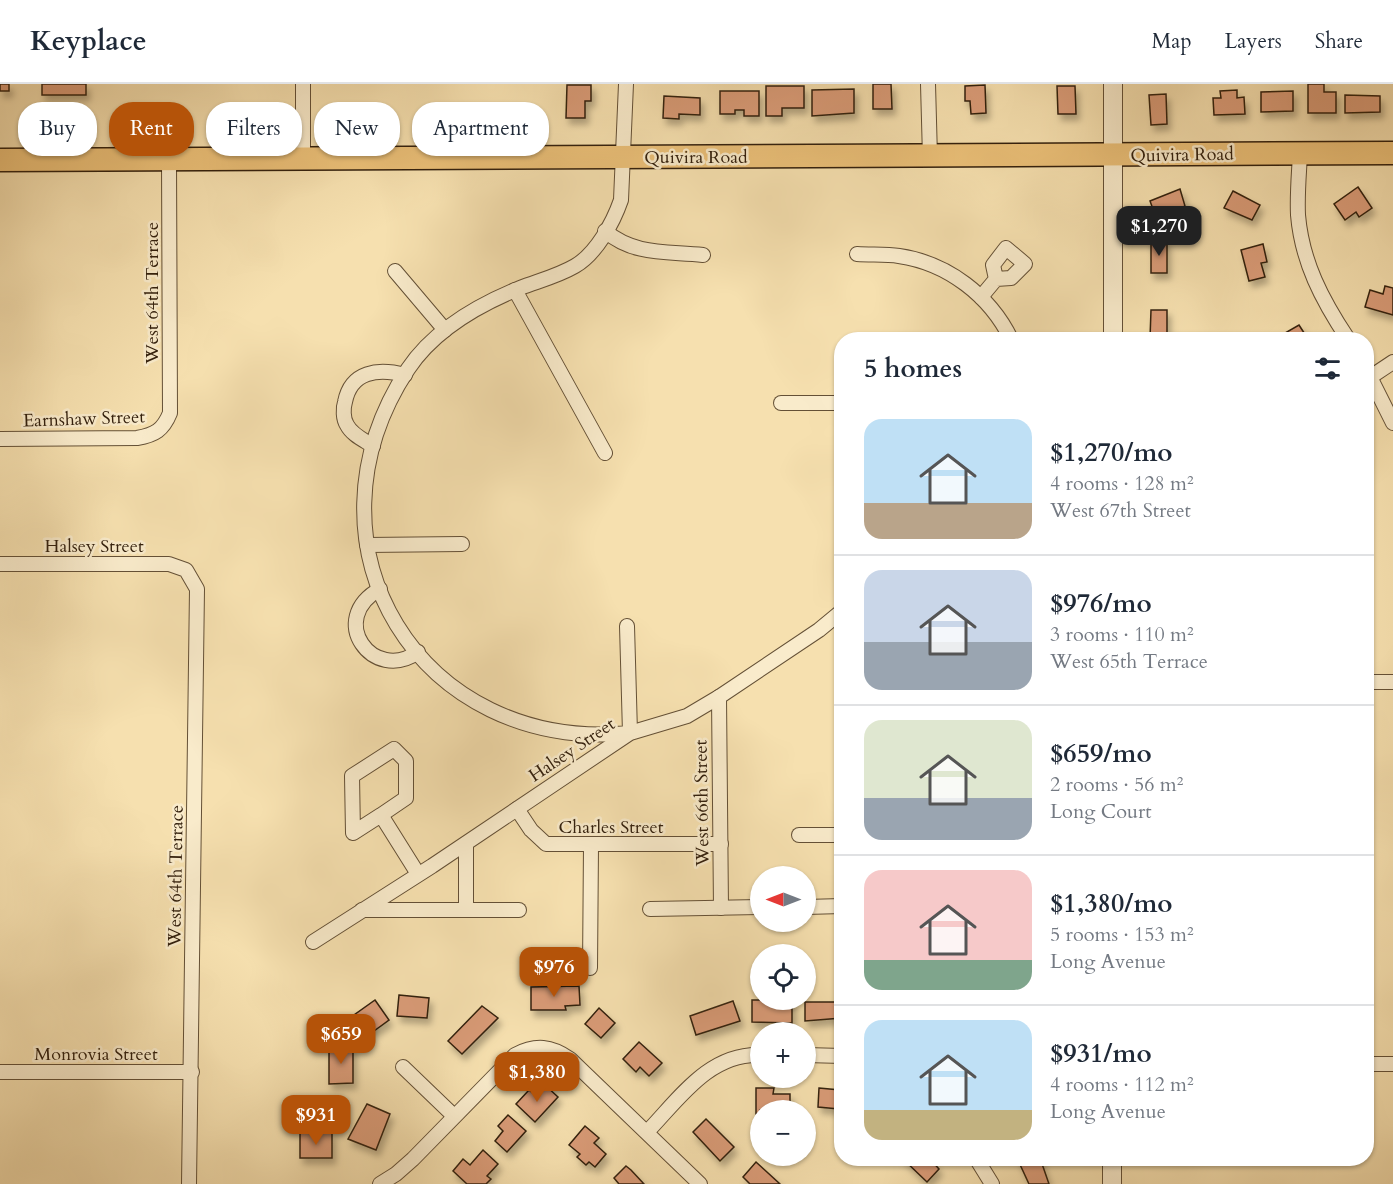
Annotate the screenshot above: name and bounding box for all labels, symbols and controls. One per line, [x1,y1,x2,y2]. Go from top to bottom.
text: Keyplace [30,22,147,60]
text: Map [1152,27,1192,56]
text: Layers [1225,27,1282,56]
text: Share [1315,27,1363,56]
chip: Buy [18,102,97,156]
chip: Rent [109,102,194,156]
chip: Filters [206,102,302,156]
chip: New [314,102,400,156]
chip: Apartment [412,102,549,156]
street label: Quivira Road [1130,142,1234,168]
street label: Quivira Road [644,145,748,170]
pin: $1,270 [1110,206,1208,257]
text: $1,270 [1130,212,1188,239]
street label: West 64th Terrace [140,222,165,365]
text: 5 homes [864,351,962,386]
icon: filters [1311,352,1344,385]
street label: Earnshaw Street [23,404,146,434]
text: $1,270/mo [1050,435,1173,470]
icon: home [912,443,984,515]
text: 4 rooms · 128 m² [1050,470,1194,497]
text: West 67th Street [1050,497,1191,524]
street label: Halsey Street [44,534,144,559]
text: $976/mo [1050,586,1152,621]
icon: home [912,594,984,666]
text: 3 rooms · 110 m² [1050,621,1194,648]
text: West 65th Terrace [1050,648,1208,675]
street label: Halsey Street [524,712,620,788]
text: $659/mo [1050,736,1152,771]
street label: West 66th Street [688,739,716,868]
icon: home [912,744,984,816]
text: 2 rooms · 56 m² [1050,771,1183,798]
text: Long Court [1050,798,1152,825]
street label: West 64th Terrace [162,805,190,948]
street label: Charles Street [559,815,664,840]
north arrow [750,866,816,932]
map controls [750,866,816,1166]
text: $1,380/mo [1050,886,1173,921]
icon: home [912,894,984,966]
text: 5 rooms · 153 m² [1050,921,1194,948]
button: locate [750,944,816,1010]
pin: $976 [518,947,590,998]
text: Long Avenue [1050,948,1166,975]
text: $976 [534,953,574,980]
pin: $659 [305,1014,377,1065]
text: $659 [321,1020,361,1047]
button: + [750,1022,816,1088]
text: $931/mo [1050,1036,1152,1071]
street label: Monrovia Street [34,1042,158,1067]
icon: home [912,1044,984,1116]
pin: $1,380 [488,1052,586,1103]
text: $1,380 [508,1058,566,1085]
text: 4 rooms · 112 m² [1050,1071,1194,1098]
pin: $931 [280,1095,352,1146]
text: Long Avenue [1050,1098,1166,1125]
button: − [750,1100,816,1166]
text: $931 [296,1101,336,1128]

